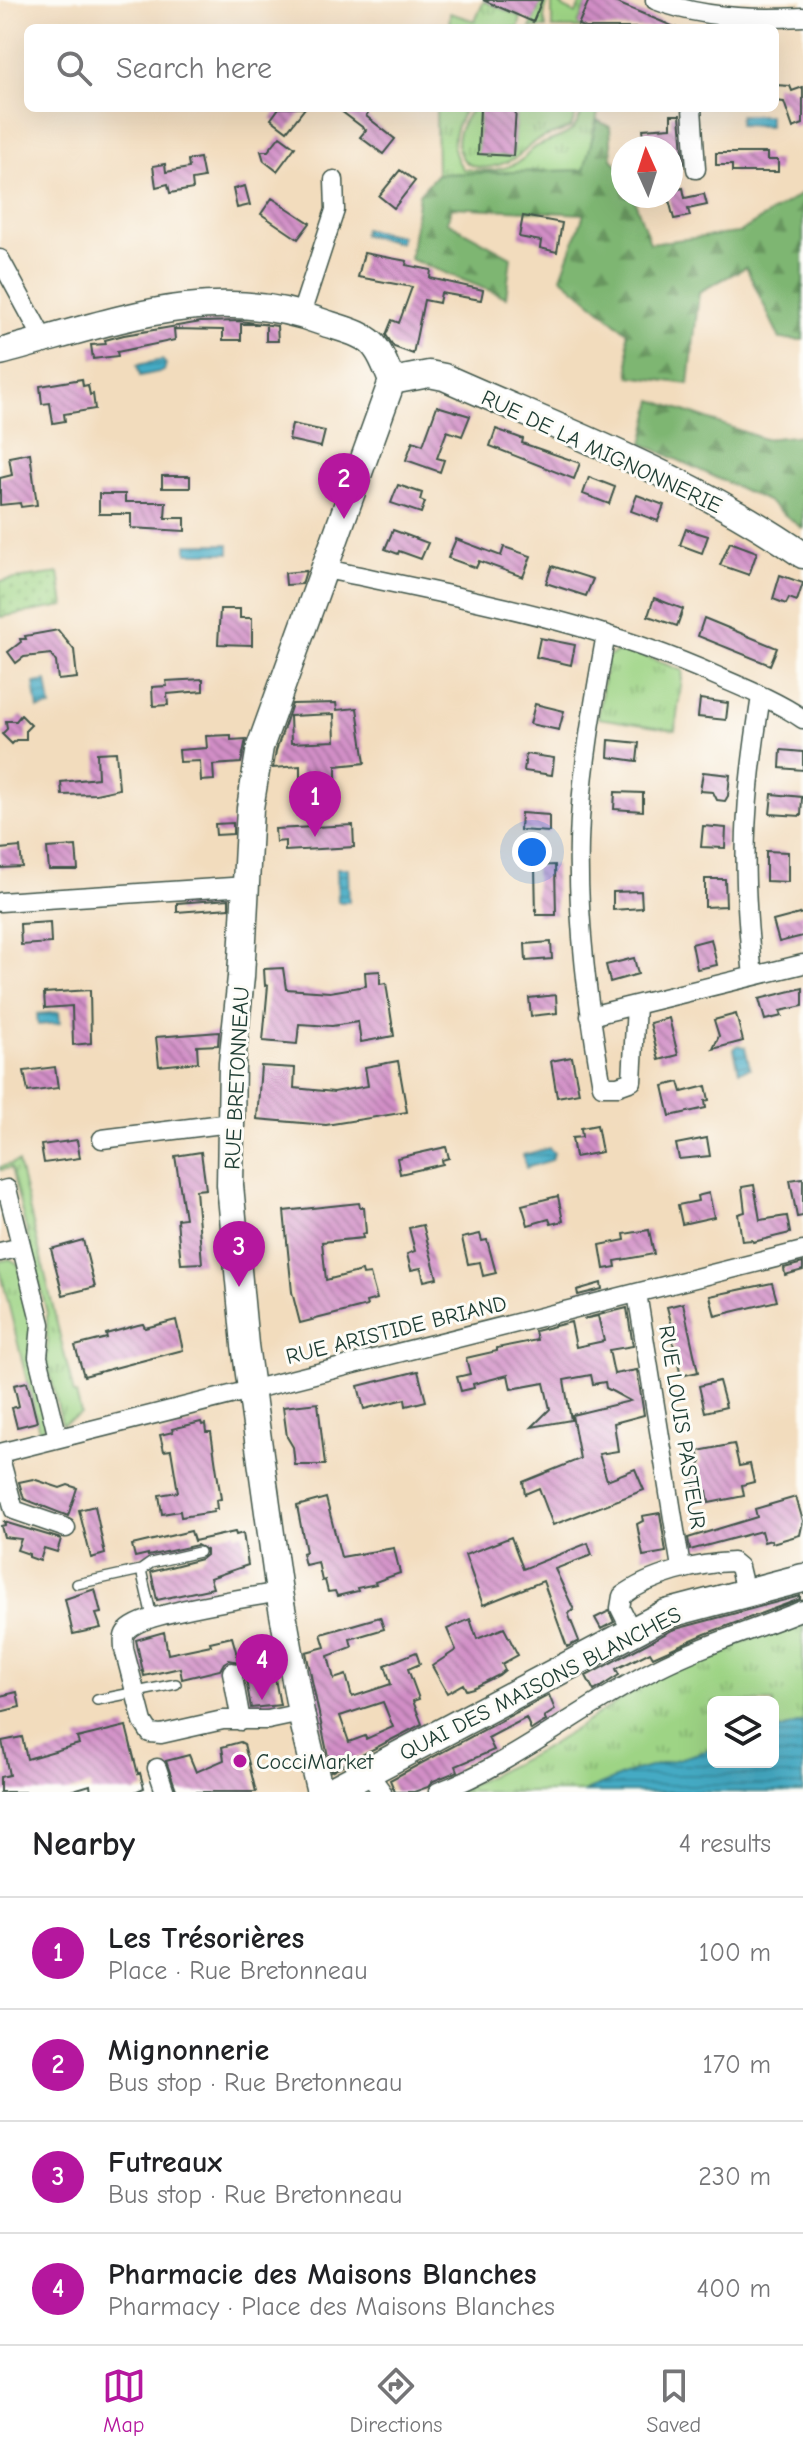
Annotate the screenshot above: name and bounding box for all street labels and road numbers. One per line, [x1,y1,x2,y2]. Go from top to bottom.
street label: RUE DE LA MIGNONNERIE [477,385,726,519]
street label: RUE BRETONNEAU [219,986,255,1170]
street label: RUE ARISTIDE BRIAND [283,1290,509,1370]
street label: RUE LOUIS PASTEUR [653,1323,711,1531]
street label: QUAI DES MAISONS BLANCHES [395,1601,686,1766]

